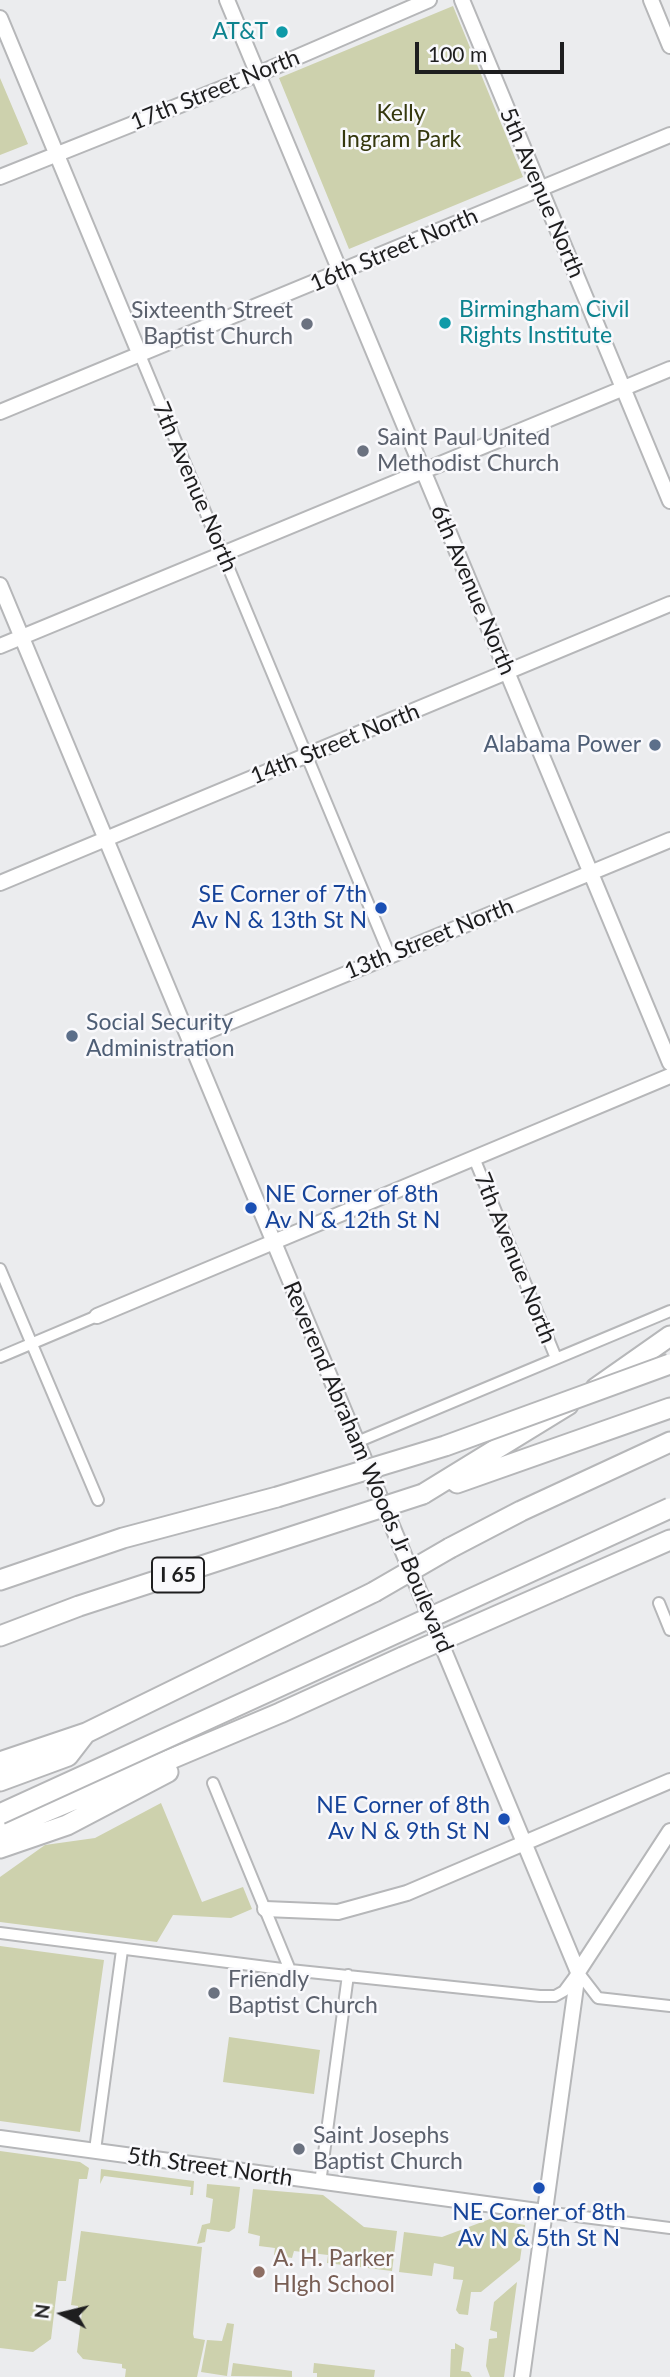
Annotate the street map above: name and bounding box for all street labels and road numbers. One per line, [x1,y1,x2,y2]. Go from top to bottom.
street label: 17th Street North [126,44,304,136]
street label: 5th Avenue North [494,104,590,282]
street label: 16th Street North [306,202,482,298]
street label: 7th Avenue North [147,398,243,576]
street label: 6th Avenue North [425,501,521,679]
street label: 14th Street North [246,698,424,790]
street label: 13th Street North [340,893,518,985]
street label: 7th Avenue North [468,1168,562,1348]
street label: Reverend Abraham Woods Jr Boulevard [277,1277,459,1657]
road number: I 65 [152,1558,204,1592]
street label: 5th Street North [126,2142,294,2192]

